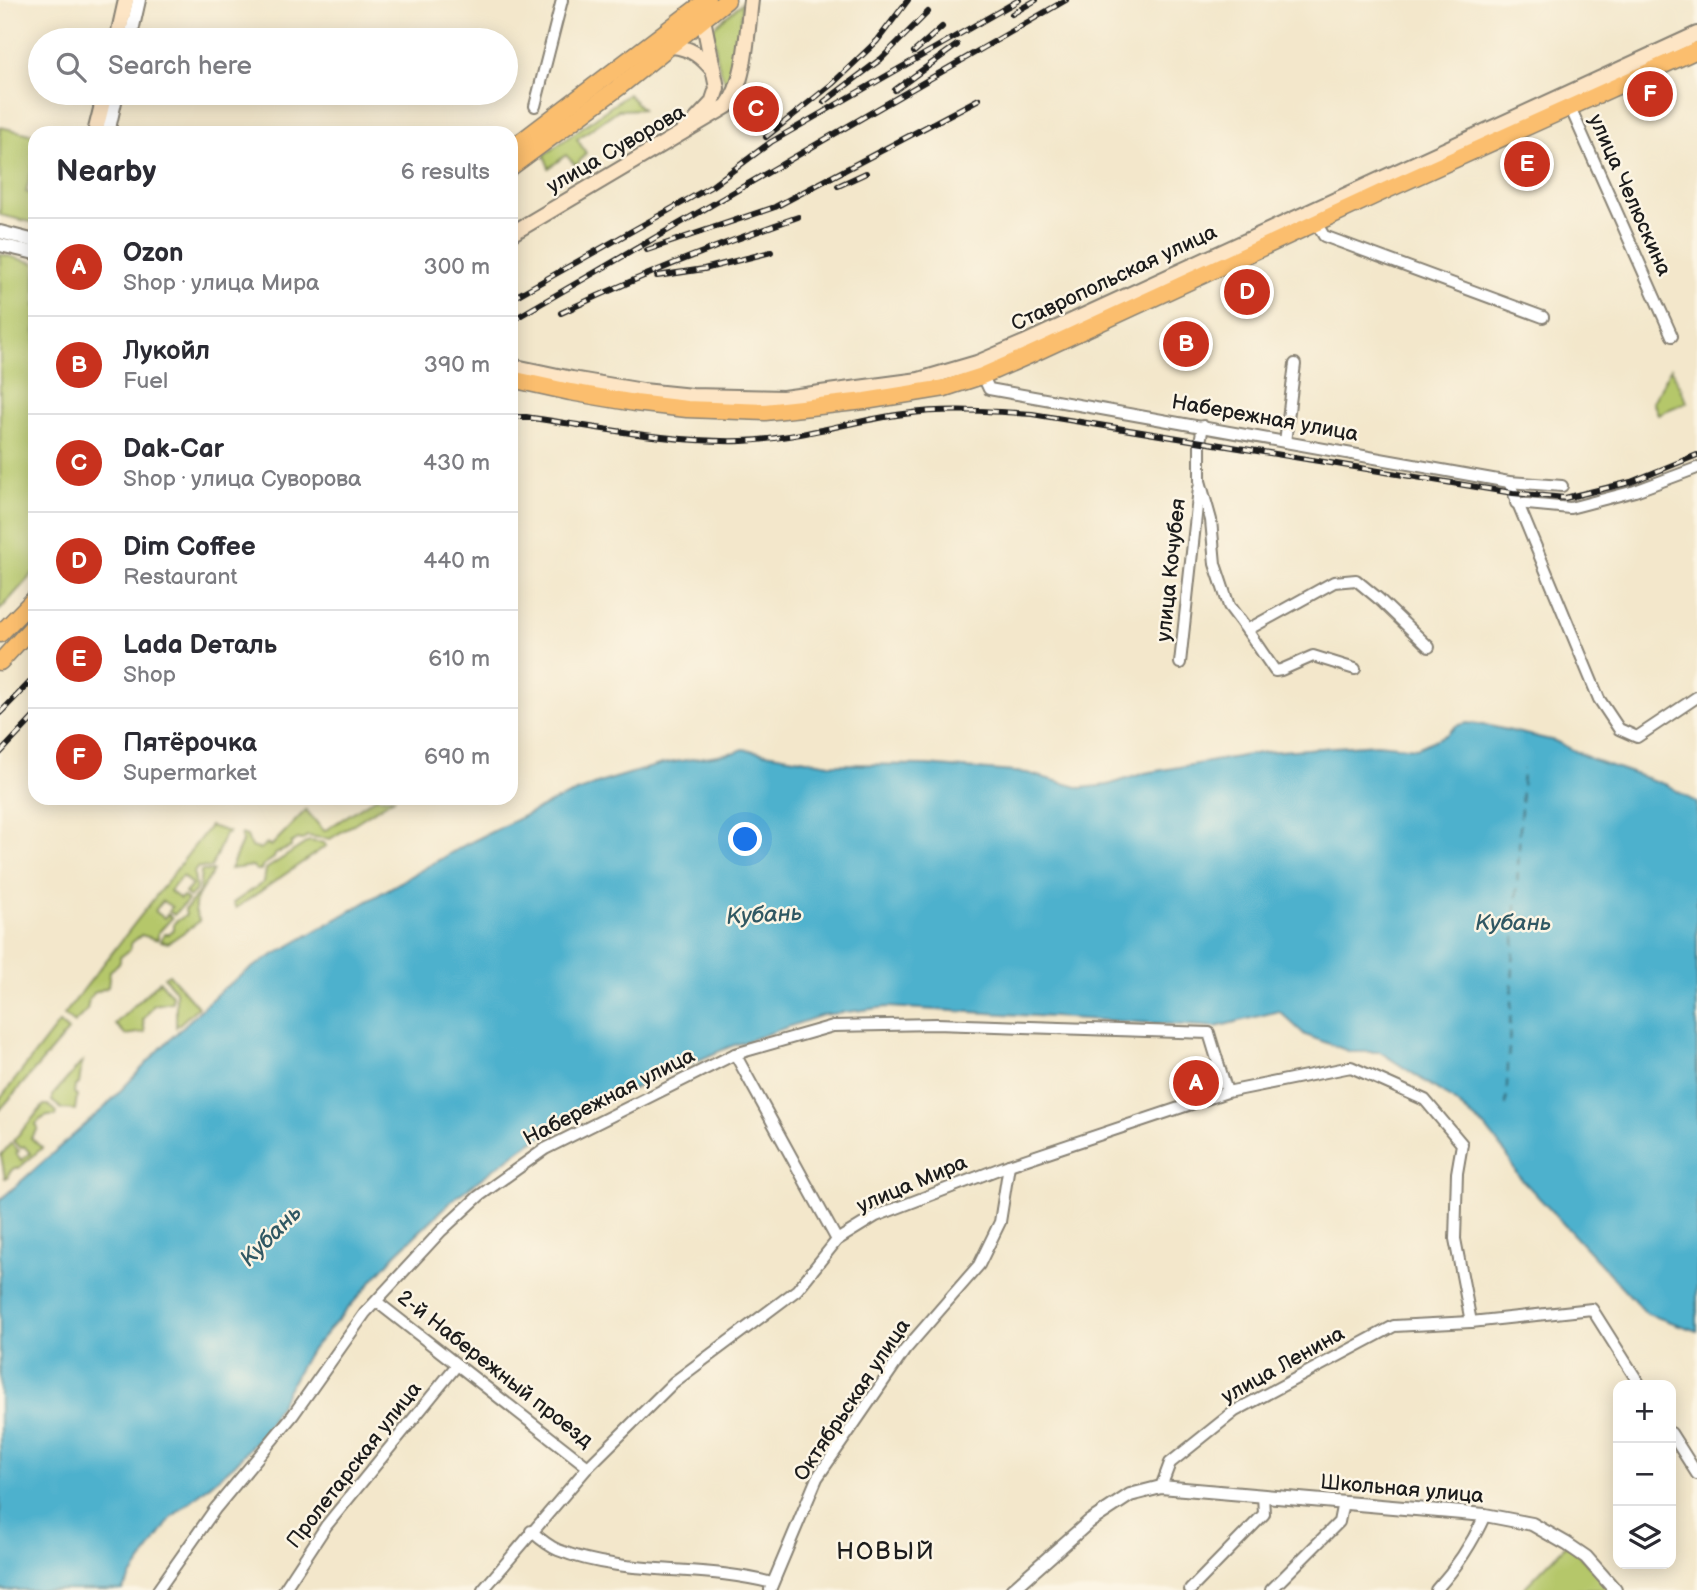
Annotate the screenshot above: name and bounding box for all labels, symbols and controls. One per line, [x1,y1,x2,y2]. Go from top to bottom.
search box [28,28,518,105]
icon: search [52,48,90,86]
text: Search here [108,51,252,82]
pin: F [1627,68,1673,120]
pin: C [733,83,779,135]
street label: улица Суворова [542,99,690,199]
street label: улица Челюскина [1583,110,1677,280]
pin: E [1504,138,1550,190]
text: Nearby [56,154,156,190]
text: 6 results [401,158,490,186]
street label: Ставропольская улица [1007,219,1221,337]
text: Ozon [123,238,184,269]
text: A [72,253,86,281]
text: 300 m [424,253,490,281]
pin: D [1224,266,1270,318]
text: Shop · улица Мира [123,269,320,297]
pin: B [1163,318,1209,370]
text: Лукойл [123,336,210,367]
text: B [71,351,87,379]
text: 390 m [424,351,490,379]
text: Fuel [123,367,168,395]
street label: Набережная улица [1170,389,1361,447]
text: Dak-Car [123,434,224,465]
text: C [71,449,87,477]
text: 430 m [423,449,490,477]
text: Shop · улица Суворова [123,465,362,493]
street label: улица Кочубея [1151,497,1191,643]
text: Dim Coffee [123,532,256,563]
text: D [71,547,87,575]
text: 440 m [423,547,490,575]
text: Restaurant [123,563,237,591]
text: Lada Dеталь [123,630,277,661]
text: E [72,645,86,673]
text: 610 m [428,645,490,673]
text: Shop [123,661,176,689]
text: Пятёрочка [123,728,257,759]
text: F [72,743,86,771]
text: 690 m [424,743,490,771]
text: Supermarket [123,759,257,787]
your location [728,822,762,856]
water label: Кубань [725,899,803,931]
water label: Кубань [1475,909,1551,937]
street label: Набережная улица [519,1043,699,1151]
pin: A [1173,1057,1219,1109]
street label: улица Мира [853,1149,971,1218]
water label: Кубань [234,1199,308,1273]
street label: 2-й Набережный проезд [392,1285,598,1453]
street label: Октябрьская улица [788,1314,916,1486]
street label: улица Ленина [1217,1321,1349,1409]
street label: Пролетарская улица [281,1376,427,1553]
map controls [1613,1380,1676,1569]
button: + [1613,1380,1676,1443]
button: − [1613,1443,1676,1506]
street label: Школьная улица [1319,1469,1485,1509]
button: layers [1613,1506,1676,1569]
district label: НОВЫЙ [836,1537,936,1566]

